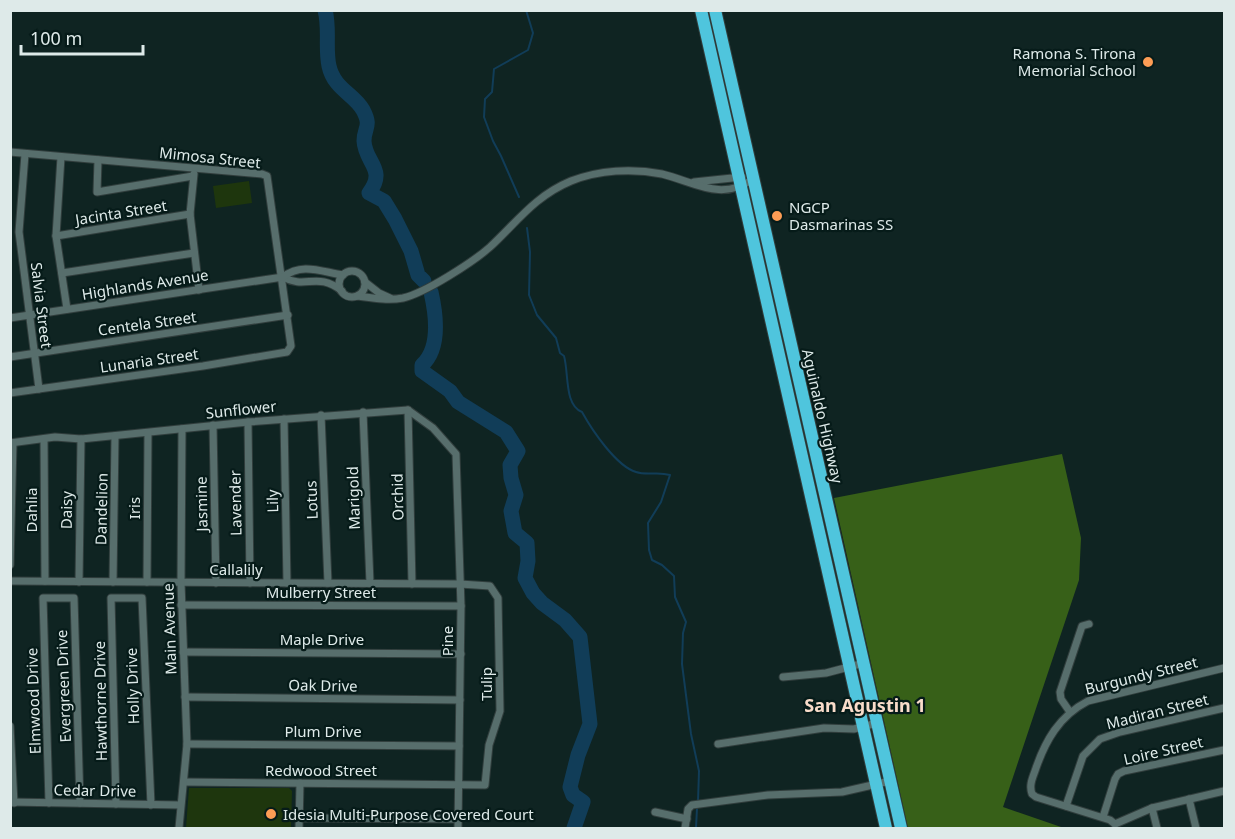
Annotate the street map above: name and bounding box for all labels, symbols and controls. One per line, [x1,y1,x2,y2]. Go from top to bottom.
scale bar [21,18,142,56]
text: 100 m [30,26,82,50]
place label: Ramona S. Tirona Memorial School [1013,43,1136,80]
marker: Ramona S. Tirona Memorial School [1141,55,1155,69]
street label: Mimosa Street [158,142,262,172]
street label: Jacinta Street [72,195,169,229]
place label: NGCP Dasmarinas SS [789,197,893,234]
marker: NGCP Dasmarinas SS [770,209,784,223]
street label: Salvia Street [27,261,57,350]
street label: Highlands Avenue [80,264,210,304]
street label: Centela Street [97,306,198,340]
street label: Lunaria Street [99,343,200,377]
street label: Aguinaldo Highway [798,347,848,485]
street label: Sunflower [205,395,277,423]
street label: Marigold [342,466,364,530]
street label: Lavender [224,470,246,536]
street label: Dandelion [90,473,112,545]
street label: Orchid [387,473,407,521]
street label: Jasmine [191,476,212,534]
street label: Lotus [300,480,322,520]
street label: Dahlia [21,488,41,532]
street label: Lily [262,489,282,513]
street label: Daisy [56,490,76,529]
street label: Iris [124,497,144,519]
street label: Callalily [209,559,263,579]
street label: Mulberry Street [266,582,377,602]
street label: Main Avenue [157,583,181,675]
street label: Pine [437,626,457,656]
street label: Evergreen Drive [51,629,75,743]
street label: Maple Drive [280,629,364,649]
street label: Hawthorne Drive [89,641,111,761]
street label: Elmwood Drive [21,647,45,755]
street label: Holly Drive [121,647,143,725]
street label: Burgundy Street [1083,651,1200,699]
street label: Tulip [476,667,496,701]
street label: Oak Drive [288,674,358,696]
street label: Madiran Street [1104,689,1211,733]
district label: San Agustin 1 [804,693,926,717]
street label: Plum Drive [284,721,362,741]
street label: Loire Street [1121,731,1205,769]
street label: Redwood Street [265,760,378,780]
street label: Cedar Drive [53,779,137,801]
place label: Idesia Multi-Purpose Covered Court [283,804,534,824]
marker: Idesia Multi-Purpose Covered Court [264,807,278,821]

